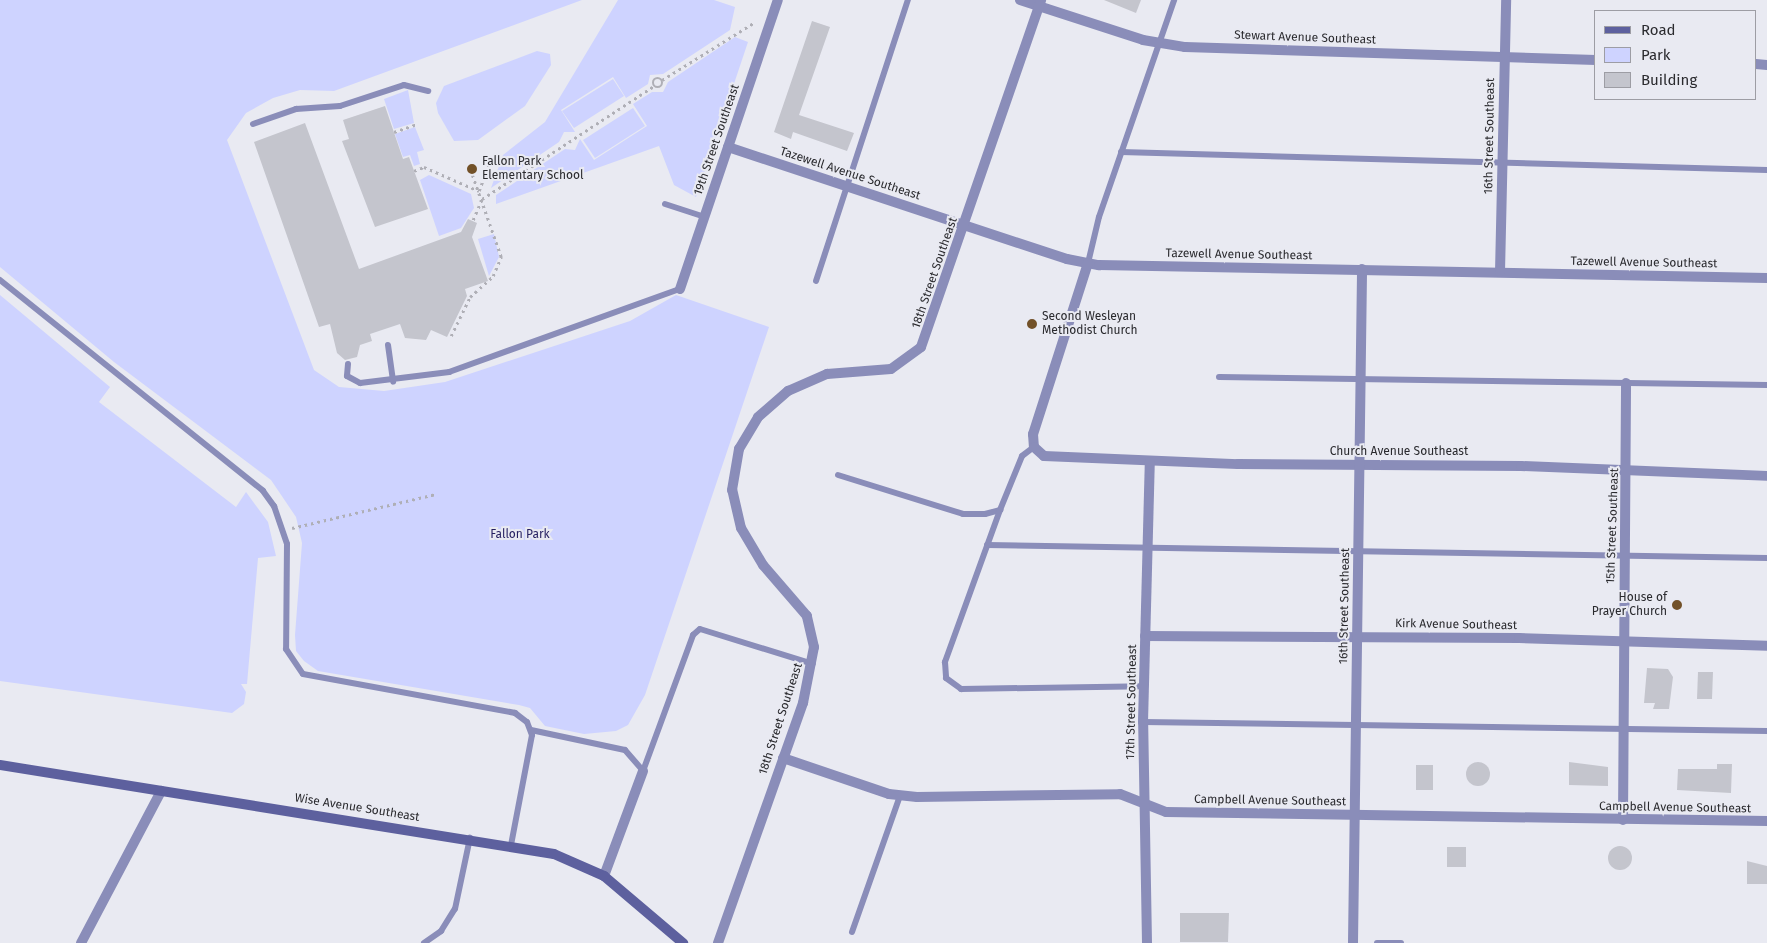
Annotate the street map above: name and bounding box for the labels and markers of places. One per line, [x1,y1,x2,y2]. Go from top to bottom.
place label: Fallon Park Elementary School [482,155,584,183]
marker: Fallon Park Elementary School [466,163,478,175]
place label: Second Wesleyan Methodist Church [1042,310,1138,338]
marker: Second Wesleyan Methodist Church [1026,318,1038,330]
place label: House of Prayer Church [1592,591,1667,619]
marker: House of Prayer Church [1671,599,1683,611]

